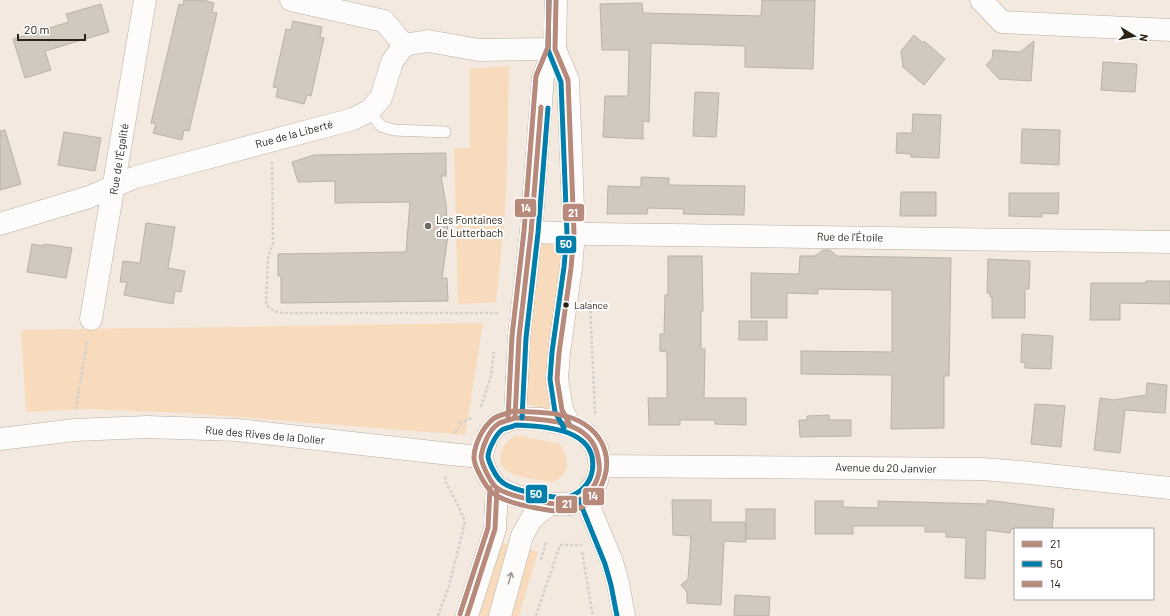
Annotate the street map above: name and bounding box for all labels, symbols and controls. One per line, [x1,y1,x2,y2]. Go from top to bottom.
scale bar [18,16,85,42]
north arrow [1114,16,1154,56]
text: 20 m [24,22,50,36]
text: N [1137,33,1151,43]
street label: Rue de la Liberté [254,117,334,150]
street label: Rue de l'Égalité [106,122,131,195]
line badge: 14 [514,198,537,218]
text: 14 [521,201,532,214]
line badge: 21 [562,203,585,222]
text: 21 [568,206,578,219]
place label: Les Fontaines de Lutterbach [436,213,503,239]
marker: Les Fontaines de Lutterbach [423,221,433,231]
street label: Rue de l'Étoile [817,229,883,244]
line badge: 50 [555,235,577,254]
text: 50 [560,237,572,250]
place label: Lalance [574,299,608,311]
marker: Lalance [561,300,571,310]
street label: Rue des Rives de la Doller [205,423,325,446]
street label: Avenue du 20 Janvier [835,460,937,475]
line badge: 50 [525,484,548,504]
text: 50 [530,487,542,500]
line badge: 14 [582,487,605,506]
text: 14 [588,489,599,502]
line badge: 21 [555,495,578,514]
text: 21 [562,497,572,510]
legend [1014,528,1154,600]
text: 21 [1050,536,1060,550]
text: 50 [1050,556,1063,570]
one-way arrow [507,572,514,585]
text: 14 [1050,576,1061,590]

